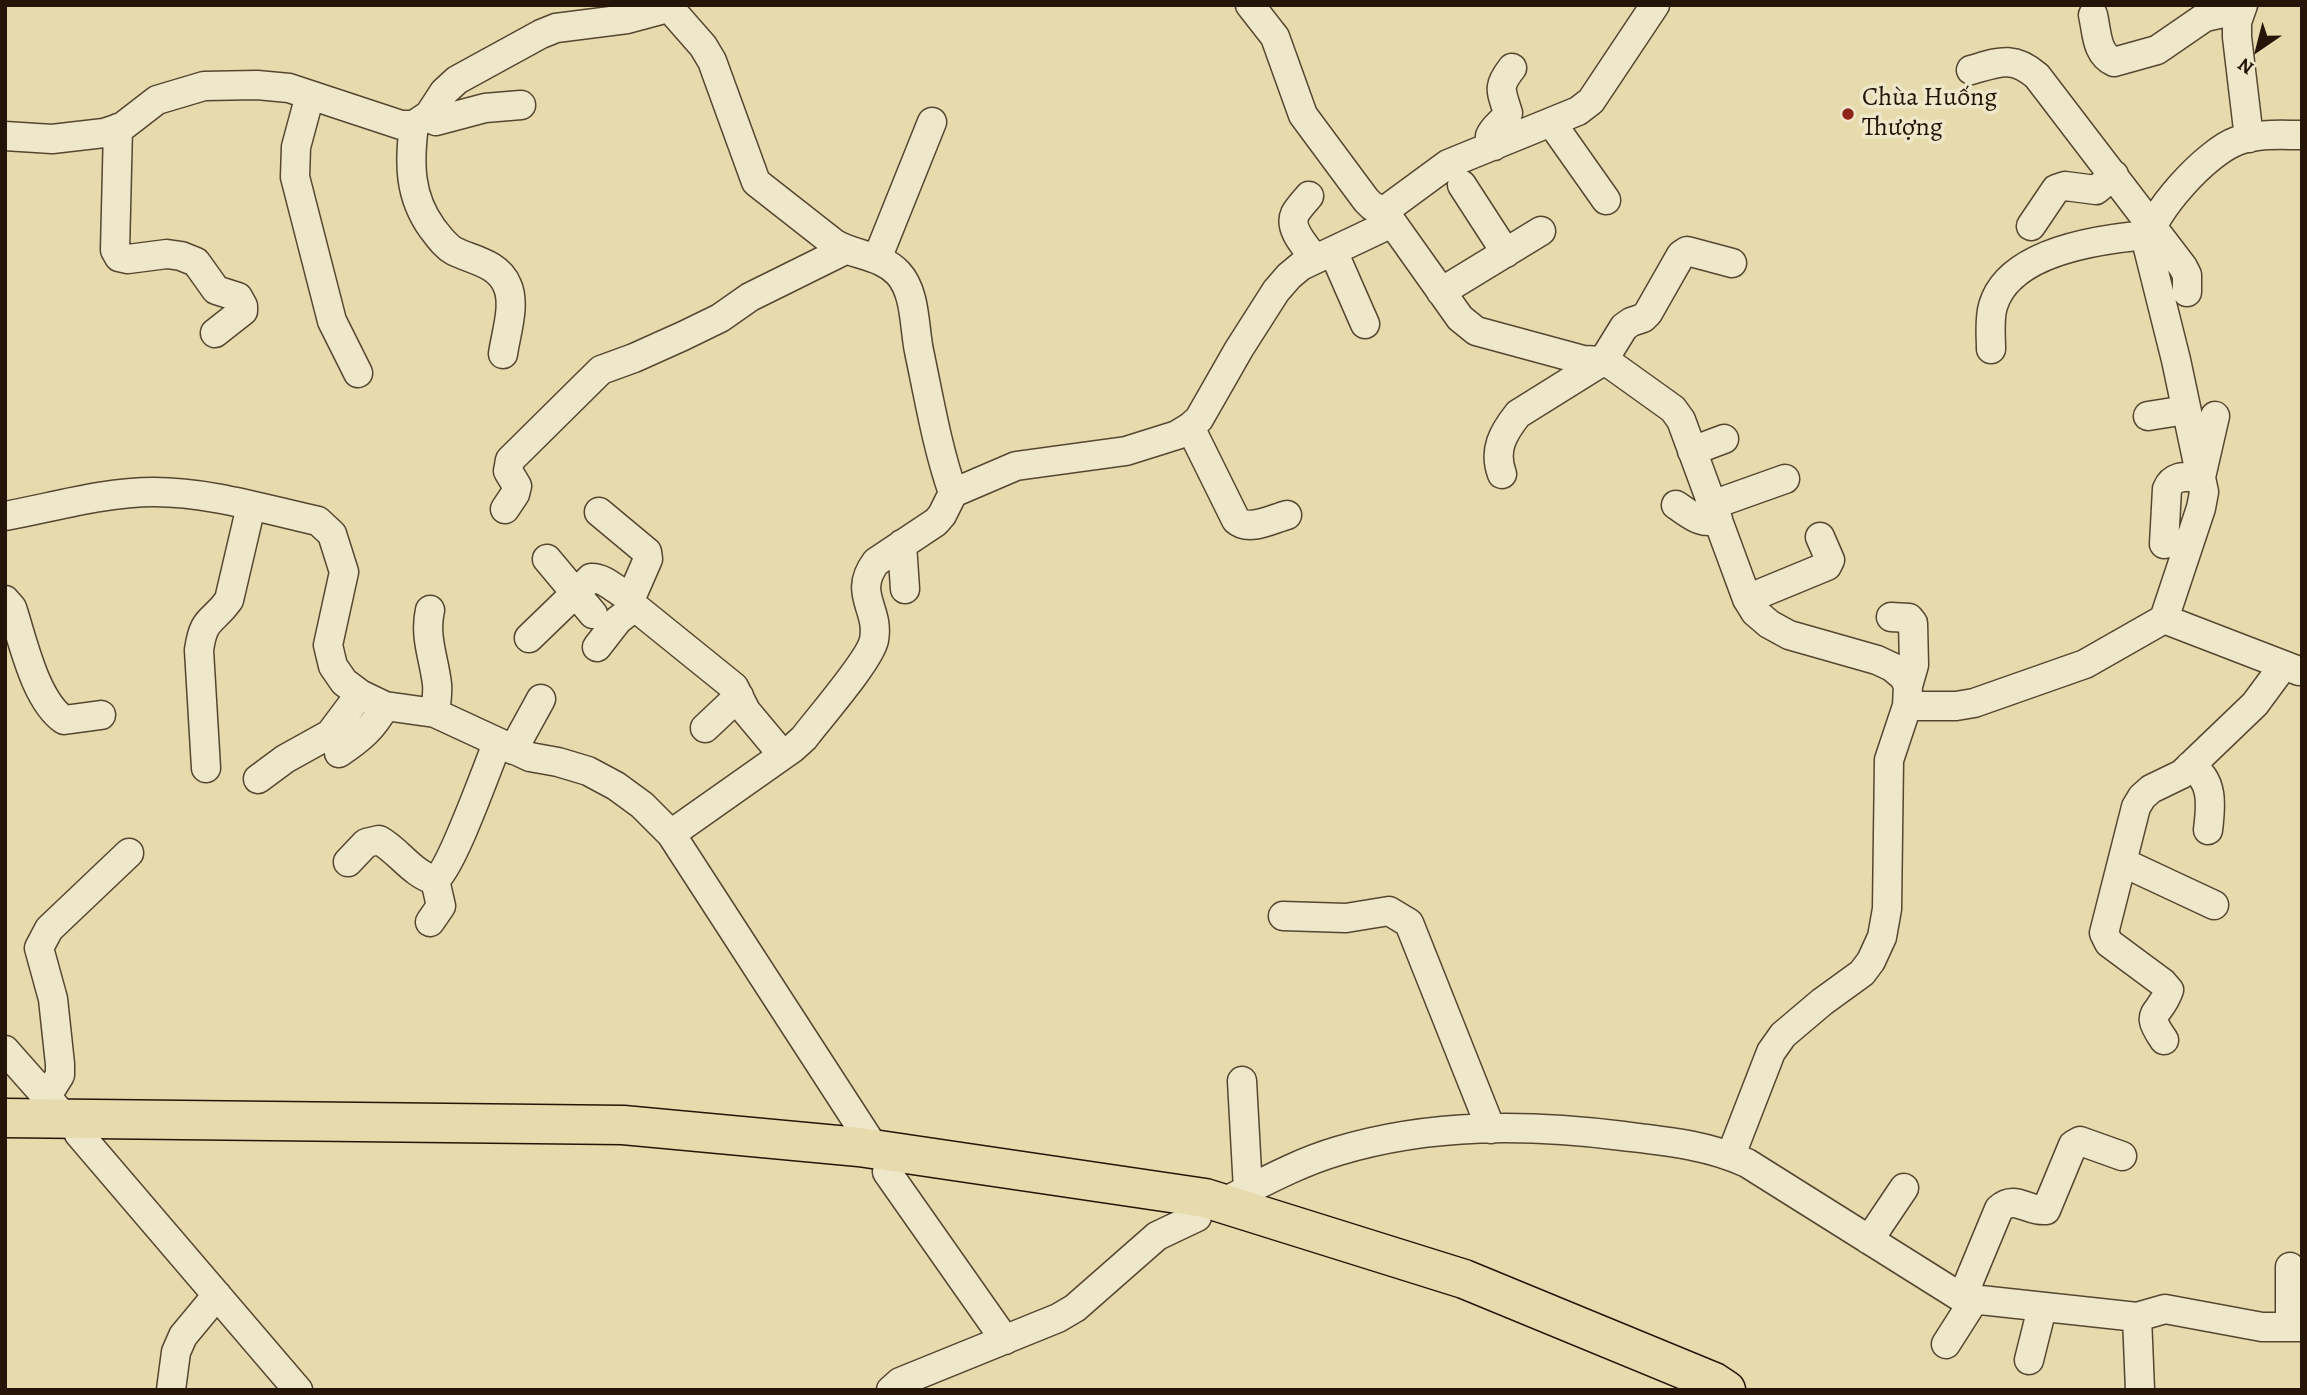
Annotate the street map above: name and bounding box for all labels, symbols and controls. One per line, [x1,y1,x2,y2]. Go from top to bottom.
north arrow [2223,14,2293,84]
text: N [2233,52,2259,81]
place label: Chùa Huống Thượng [1862,83,1997,144]
marker: Chùa Huống Thượng [1840,106,1856,122]

